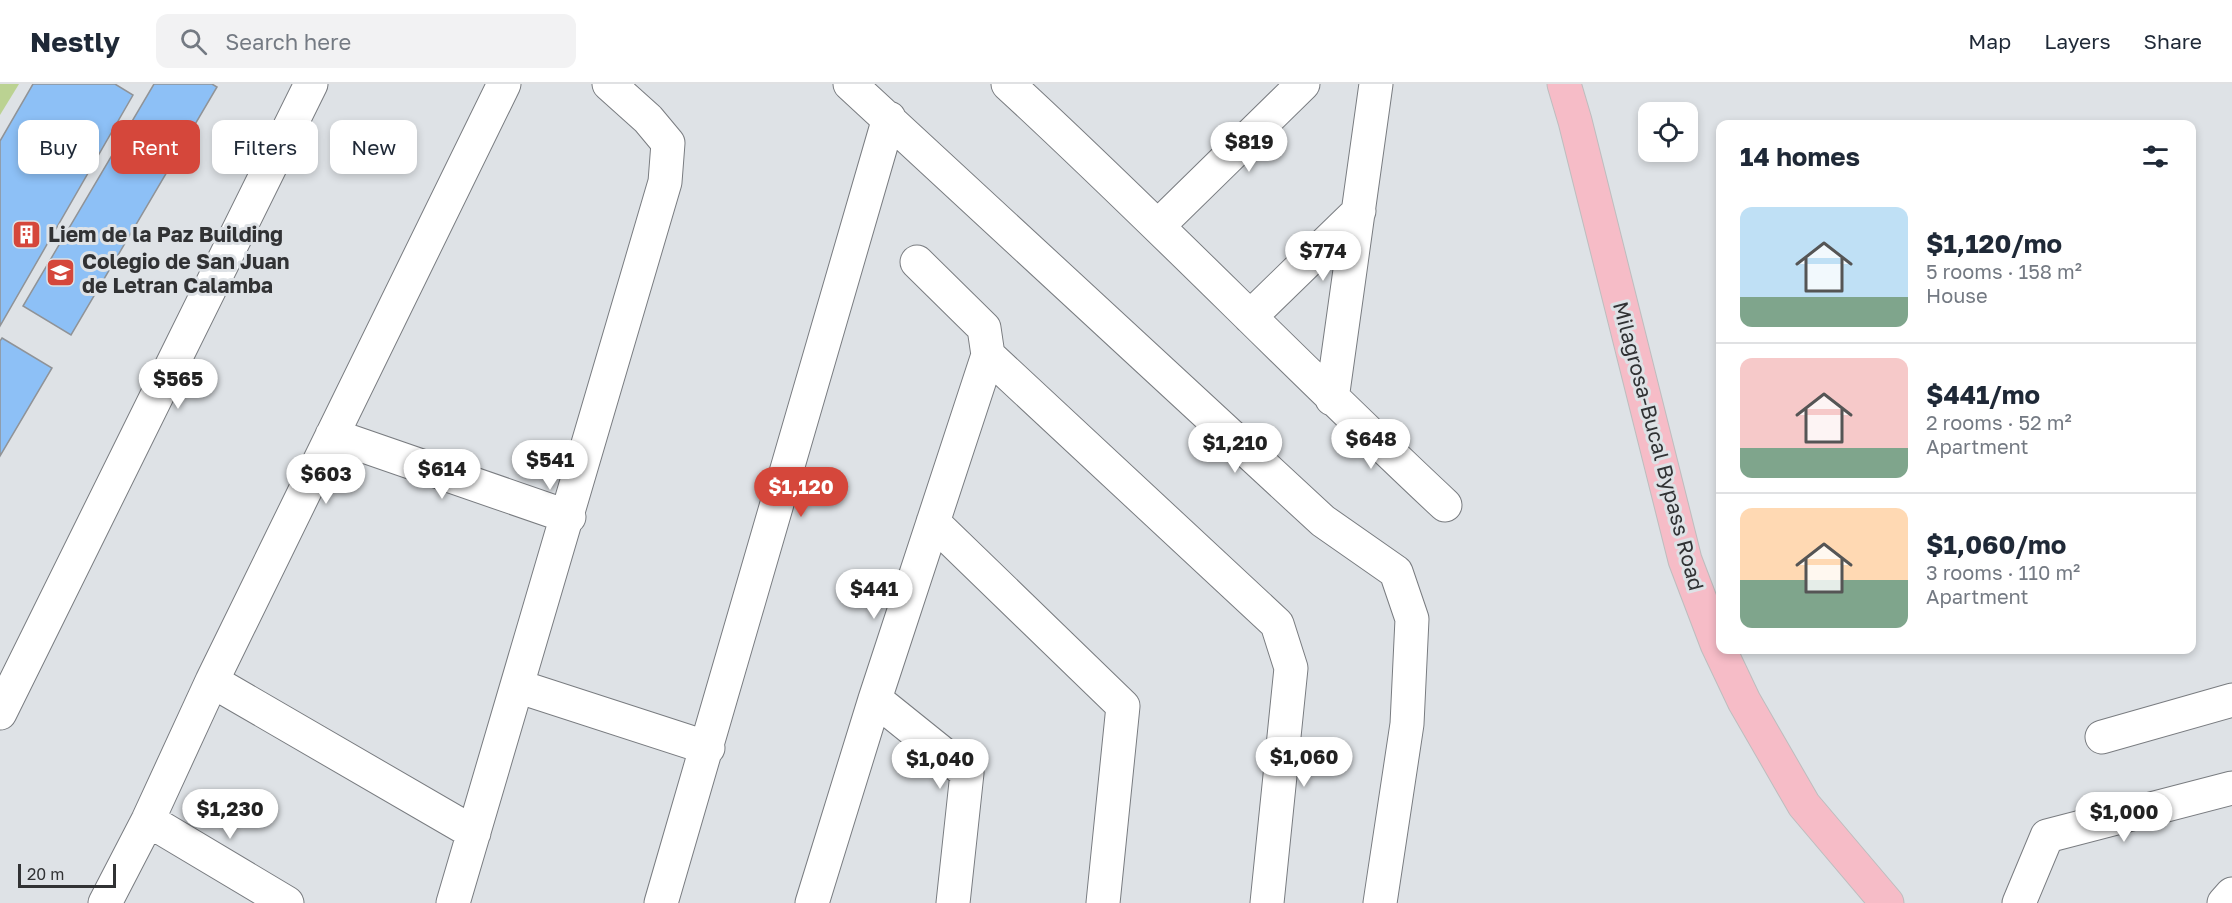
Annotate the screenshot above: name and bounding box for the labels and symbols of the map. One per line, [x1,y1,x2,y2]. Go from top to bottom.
pin: $819 [1213,122,1285,173]
building icon: Liem de la Paz Building [11,218,43,250]
place label: Liem de la Paz Building [48,221,283,247]
pin: $774 [1287,231,1359,282]
place label: Colegio de San Juan de Letran Calamba [82,248,289,298]
school or university icon: Colegio de San Juan de Letran Calamba [45,257,77,289]
street label: Milagrosa-Bucal Bypass Road [1608,299,1710,593]
pin: $565 [142,359,214,410]
pin: $648 [1335,419,1407,470]
pin: $1,210 [1186,423,1284,474]
pin: $541 [514,440,586,491]
pin: $614 [406,449,478,500]
pin: $603 [290,454,362,505]
pin: $1,120 [752,467,850,518]
pin: $441 [838,569,910,620]
pin: $1,060 [1255,737,1353,788]
pin: $1,040 [891,739,989,790]
pin: $1,230 [181,789,279,840]
pin: $1,000 [2075,792,2173,843]
scale bar [18,861,116,888]

